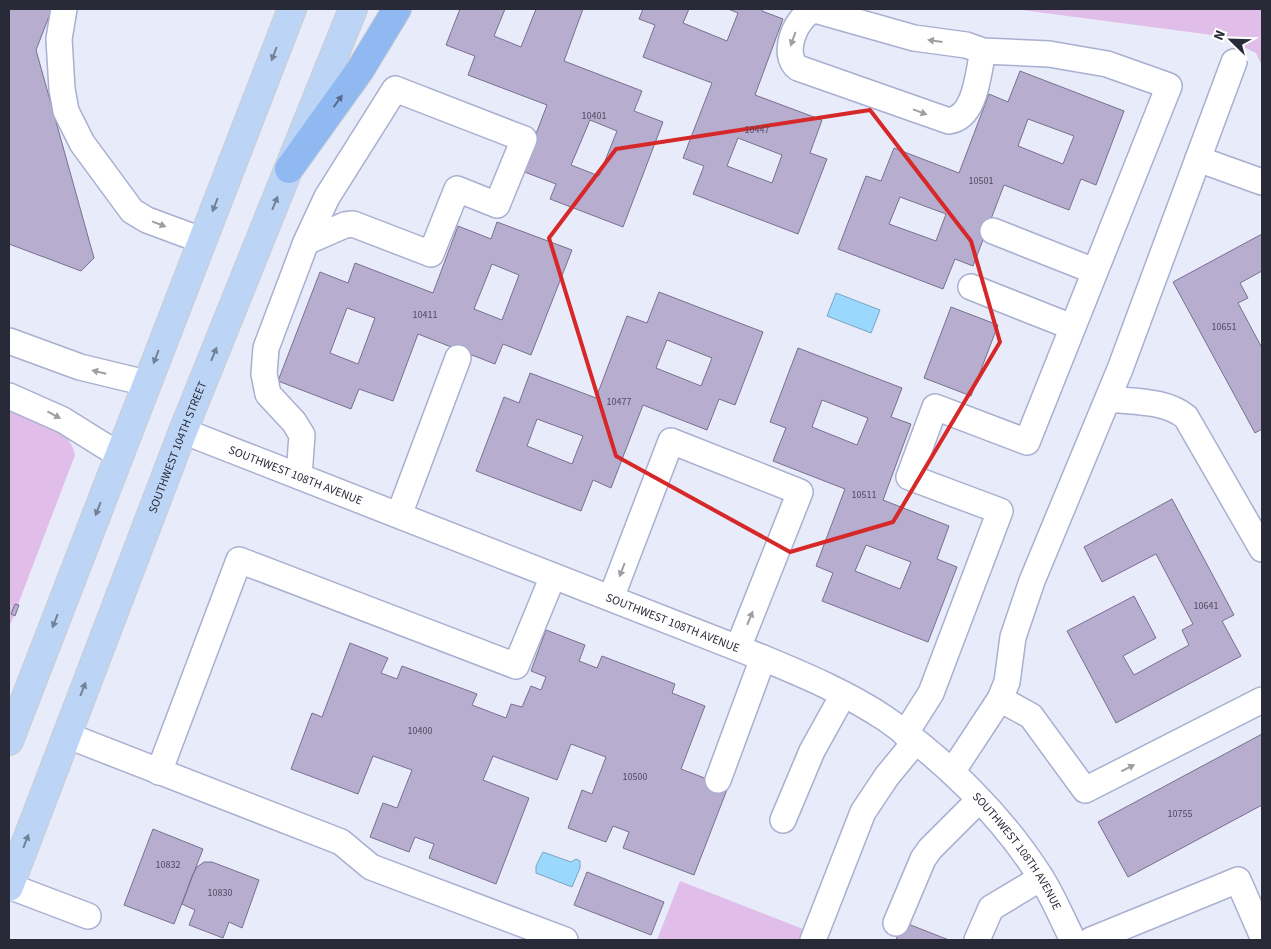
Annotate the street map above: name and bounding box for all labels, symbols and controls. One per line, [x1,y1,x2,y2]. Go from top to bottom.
north arrow [1206,15,1256,65]
text: N [1209,27,1231,44]
one-way arrow [789,32,797,47]
one-way arrow [927,37,943,45]
one-way arrow [270,47,278,61]
one-way arrow [333,94,343,108]
house number: 10401 [582,109,606,123]
one-way arrow [913,109,928,116]
house number: 10447 [745,123,769,137]
house number: 10501 [969,174,993,188]
one-way arrow [272,196,280,210]
one-way arrow [211,198,218,213]
one-way arrow [152,220,167,228]
house number: 10411 [413,308,437,322]
house number: 10651 [1212,320,1236,334]
one-way arrow [211,346,218,361]
one-way arrow [152,350,160,364]
one-way arrow [91,368,106,376]
street label: SOUTHWEST 104TH STREET [144,378,211,516]
house number: 10477 [607,395,631,409]
one-way arrow [46,411,61,419]
street label: SOUTHWEST 108TH AVENUE [226,442,365,509]
house number: 10511 [852,488,876,502]
one-way arrow [94,502,102,517]
one-way arrow [618,563,626,578]
street label: SOUTHWEST 108TH AVENUE [603,589,742,657]
house number: 10641 [1194,599,1218,613]
one-way arrow [746,611,754,625]
one-way arrow [50,614,58,629]
one-way arrow [79,681,87,696]
house number: 10400 [408,724,432,738]
one-way arrow [1121,764,1136,772]
house number: 10500 [623,770,647,784]
street label: SOUTHWEST 108TH AVENUE [968,789,1065,913]
house number: 10755 [1168,807,1192,821]
one-way arrow [22,833,30,848]
house number: 10832 [156,858,180,872]
house number: 10830 [208,886,232,900]

